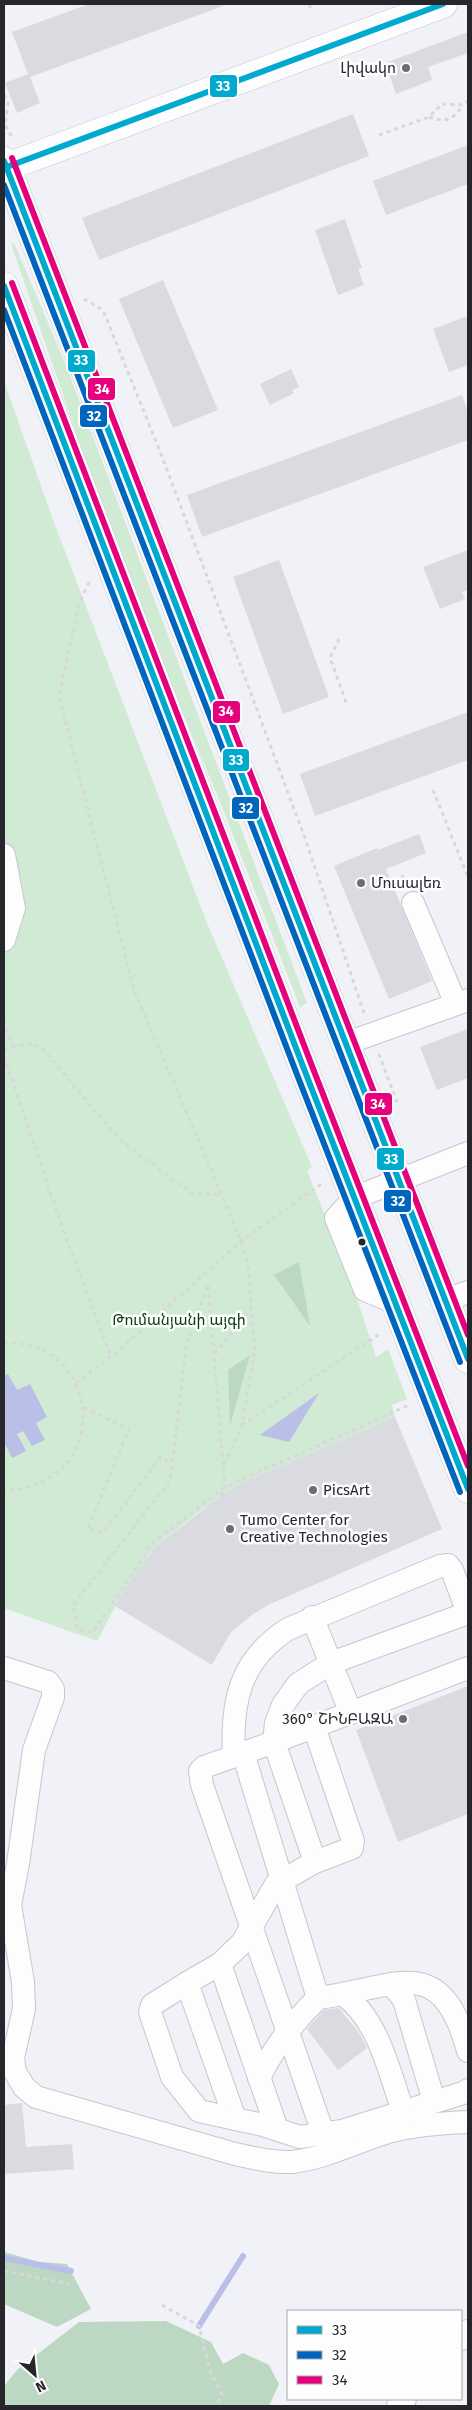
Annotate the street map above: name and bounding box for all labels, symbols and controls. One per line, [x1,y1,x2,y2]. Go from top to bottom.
place label: Լիվակո [340,59,396,77]
marker: Լիվակո [400,62,412,74]
line badge: 33 [209,74,238,98]
text: 33 [215,78,230,95]
line badge: 33 [67,349,96,373]
text: 33 [73,352,88,369]
line badge: 34 [87,377,116,401]
text: 34 [93,381,110,398]
line badge: 32 [79,404,108,428]
text: 32 [86,408,101,425]
line badge: 34 [212,700,241,724]
text: 34 [217,703,234,720]
line badge: 33 [222,748,250,772]
text: 33 [228,752,243,769]
line badge: 32 [231,796,260,820]
text: 32 [238,800,253,817]
place label: Մուսալեռ [371,874,441,892]
marker: Մուսալեռ [355,877,367,889]
line badge: 34 [364,1092,393,1116]
text: 34 [369,1096,386,1113]
line badge: 33 [376,1147,405,1171]
text: 33 [383,1151,398,1168]
line badge: 32 [383,1189,412,1213]
text: 32 [390,1193,405,1210]
unlabelled marker [357,1237,367,1247]
park label: Թումանյանի այգի [112,1311,246,1329]
place label: PicsArt [323,1481,371,1499]
marker: PicsArt [307,1484,319,1496]
place label: Tumo Center for Creative Technologies [240,1511,388,1546]
marker: Tumo Center for Creative Technologies [224,1523,236,1535]
place label: 360° ՇԻՆԲԱԶԱ [282,1710,394,1728]
marker: 360° ՇԻՆԲԱԶԱ [397,1713,409,1725]
legend [287,2310,462,2400]
text: 33 [332,2321,347,2339]
text: 32 [332,2346,347,2364]
north arrow [10,2350,60,2400]
text: 34 [332,2371,347,2389]
text: N [33,2376,49,2396]

